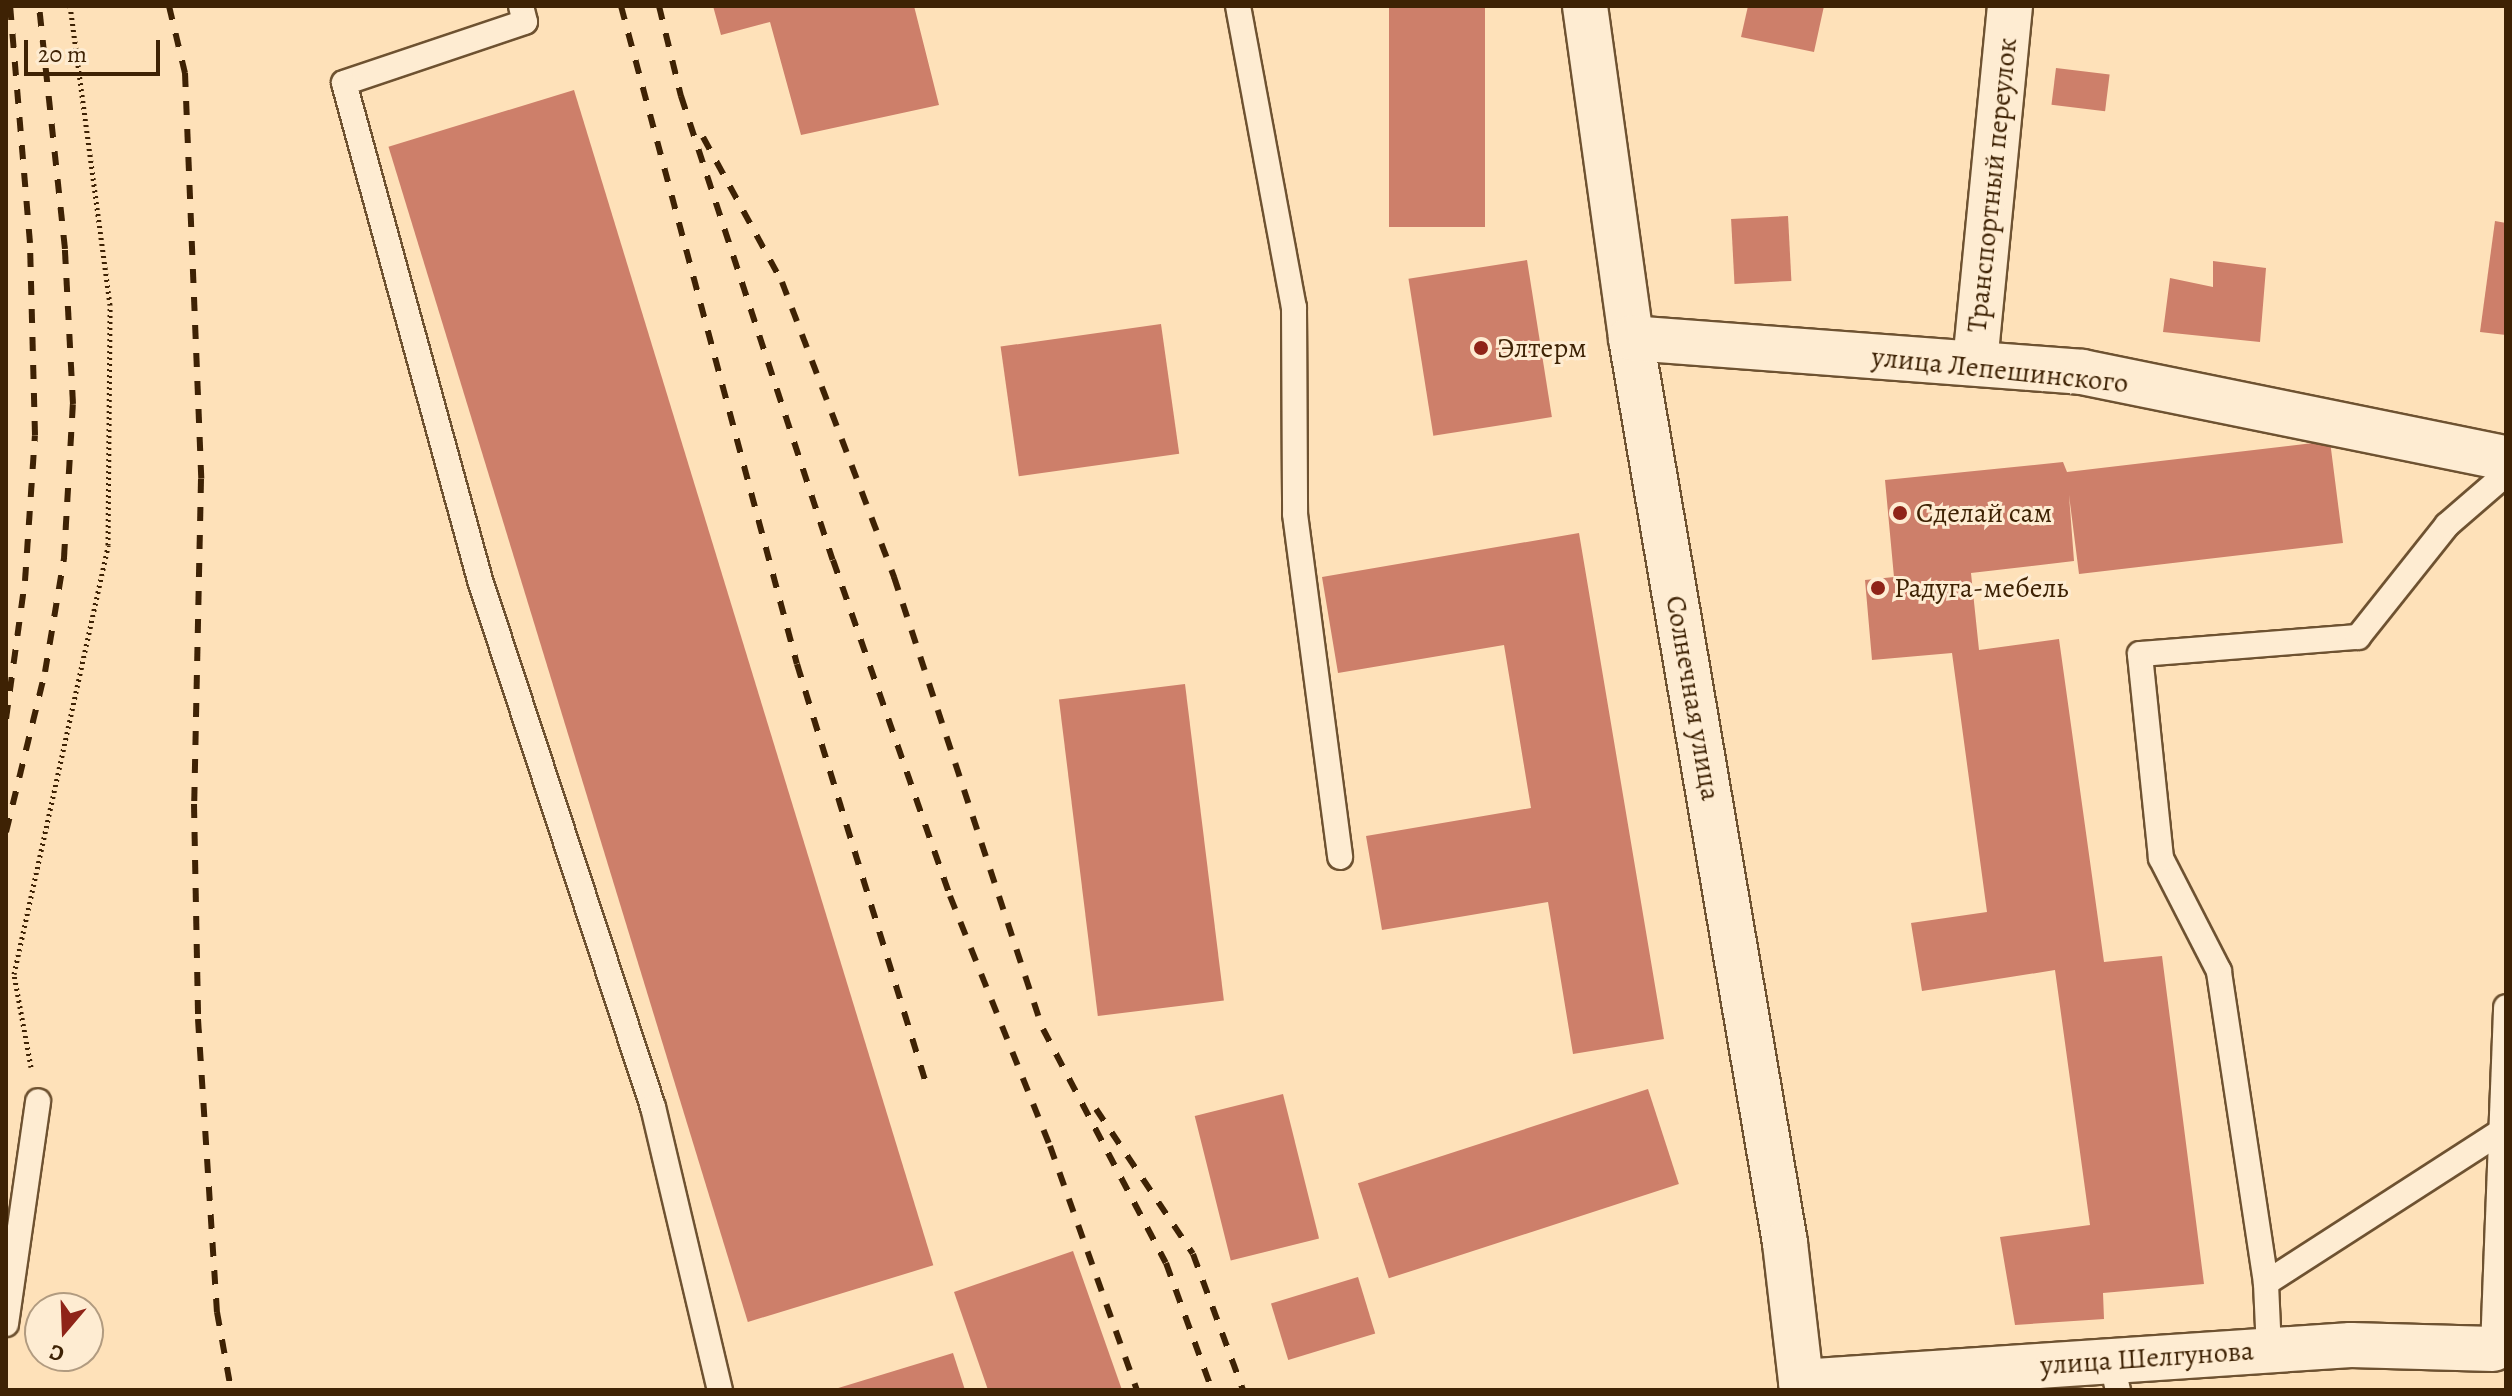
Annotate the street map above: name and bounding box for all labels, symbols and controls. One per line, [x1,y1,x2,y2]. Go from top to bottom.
scale bar [28,24,164,74]
street label: Транспортный переулок [1960,36,2024,334]
text: 20 m [38,38,87,70]
place label: Элтерм [1497,331,1587,365]
marker: Элтерм [1472,339,1490,357]
street label: улица Лепешинского [1870,340,2130,400]
place label: Сделай сам [1916,496,2052,530]
marker: Сделай сам [1891,504,1909,522]
place label: Радуга-мебель [1894,571,2069,605]
marker: Радуга-мебель [1869,579,1887,597]
street label: Солнечная улица [1658,593,1728,803]
north arrow [24,1292,104,1372]
street label: улица Шелгунова [2039,1334,2255,1382]
text: С [46,1336,68,1369]

